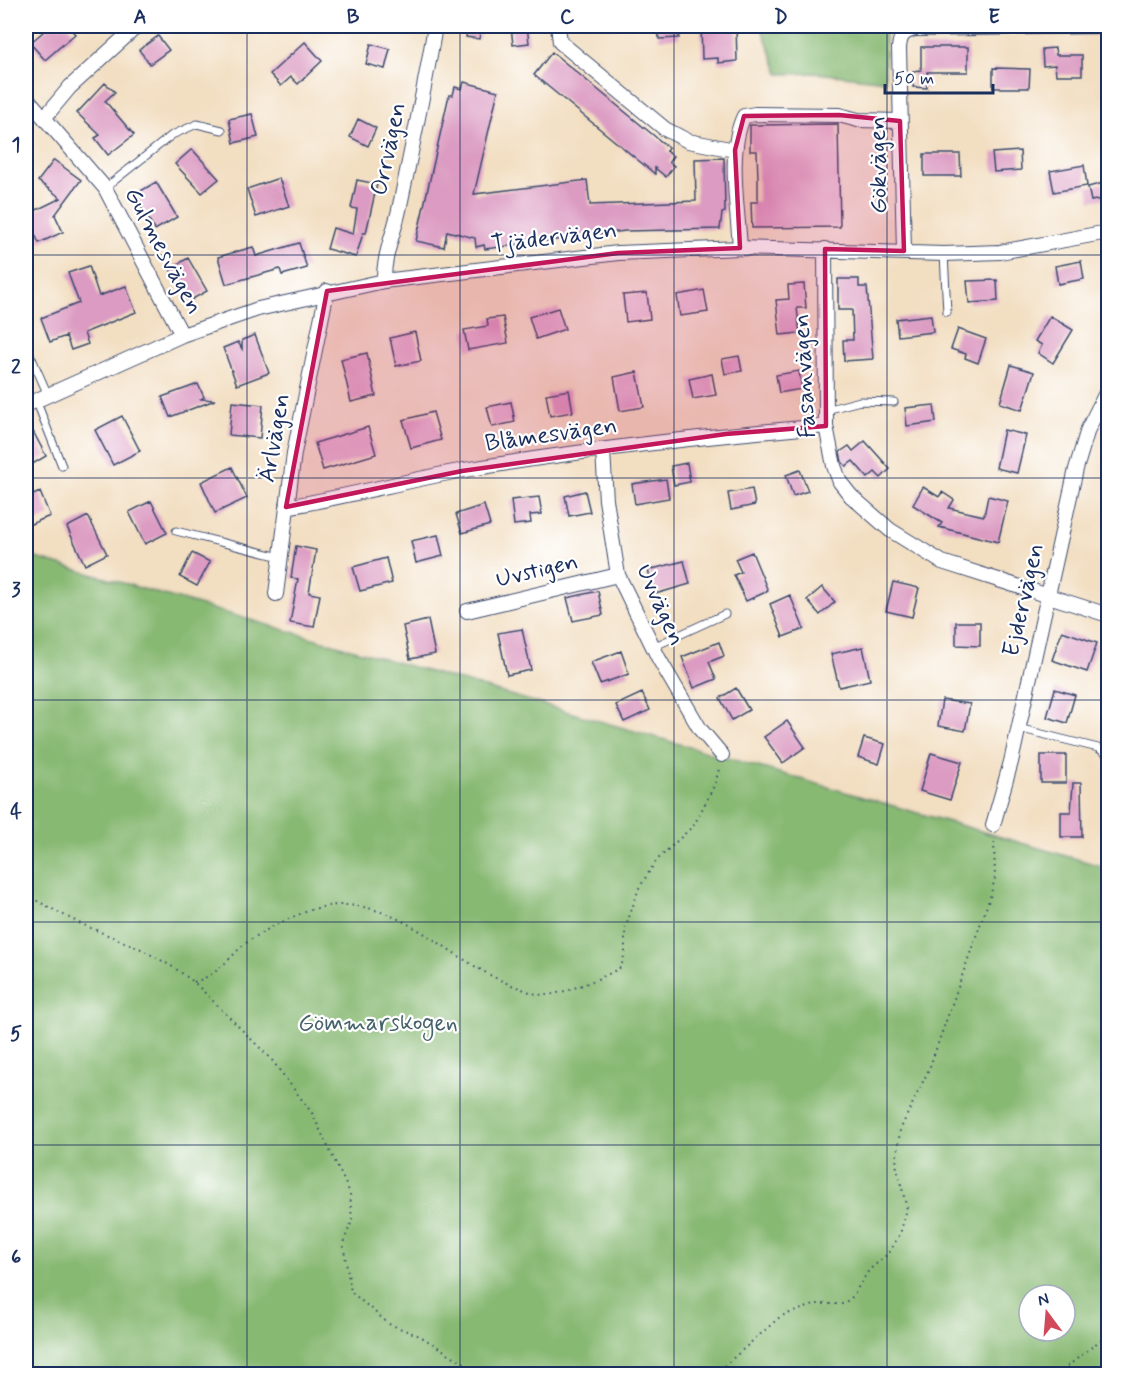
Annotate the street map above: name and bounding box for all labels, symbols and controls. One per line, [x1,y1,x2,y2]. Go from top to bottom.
text: A [133,4,147,31]
text: B [347,4,360,31]
text: C [560,4,575,31]
text: D [774,4,788,31]
text: E [988,4,1000,31]
scale bar [885,57,993,95]
text: 50 m [894,67,934,91]
street label: Orrvägen [364,100,414,198]
street label: Gökvägen [863,116,895,214]
text: 1 [12,132,20,159]
street label: Gulmesvägen [117,182,209,320]
street label: Tjädervägen [489,215,619,261]
street label: Fasanvägen [786,313,824,439]
text: 2 [11,354,21,381]
street label: Ärlvägen [252,391,298,485]
street label: Blåmesvägen [483,410,619,460]
street label: Ejdervägen [996,540,1052,660]
street label: Uvstigen [493,547,581,595]
street label: Uvvägen [628,559,692,651]
text: 3 [11,577,21,604]
text: 4 [10,799,22,826]
park label: Gömmarskogen [298,1008,458,1041]
text: 5 [10,1021,22,1048]
text: 6 [11,1244,21,1271]
north arrow [1017,1283,1077,1343]
text: N [1035,1288,1051,1312]

